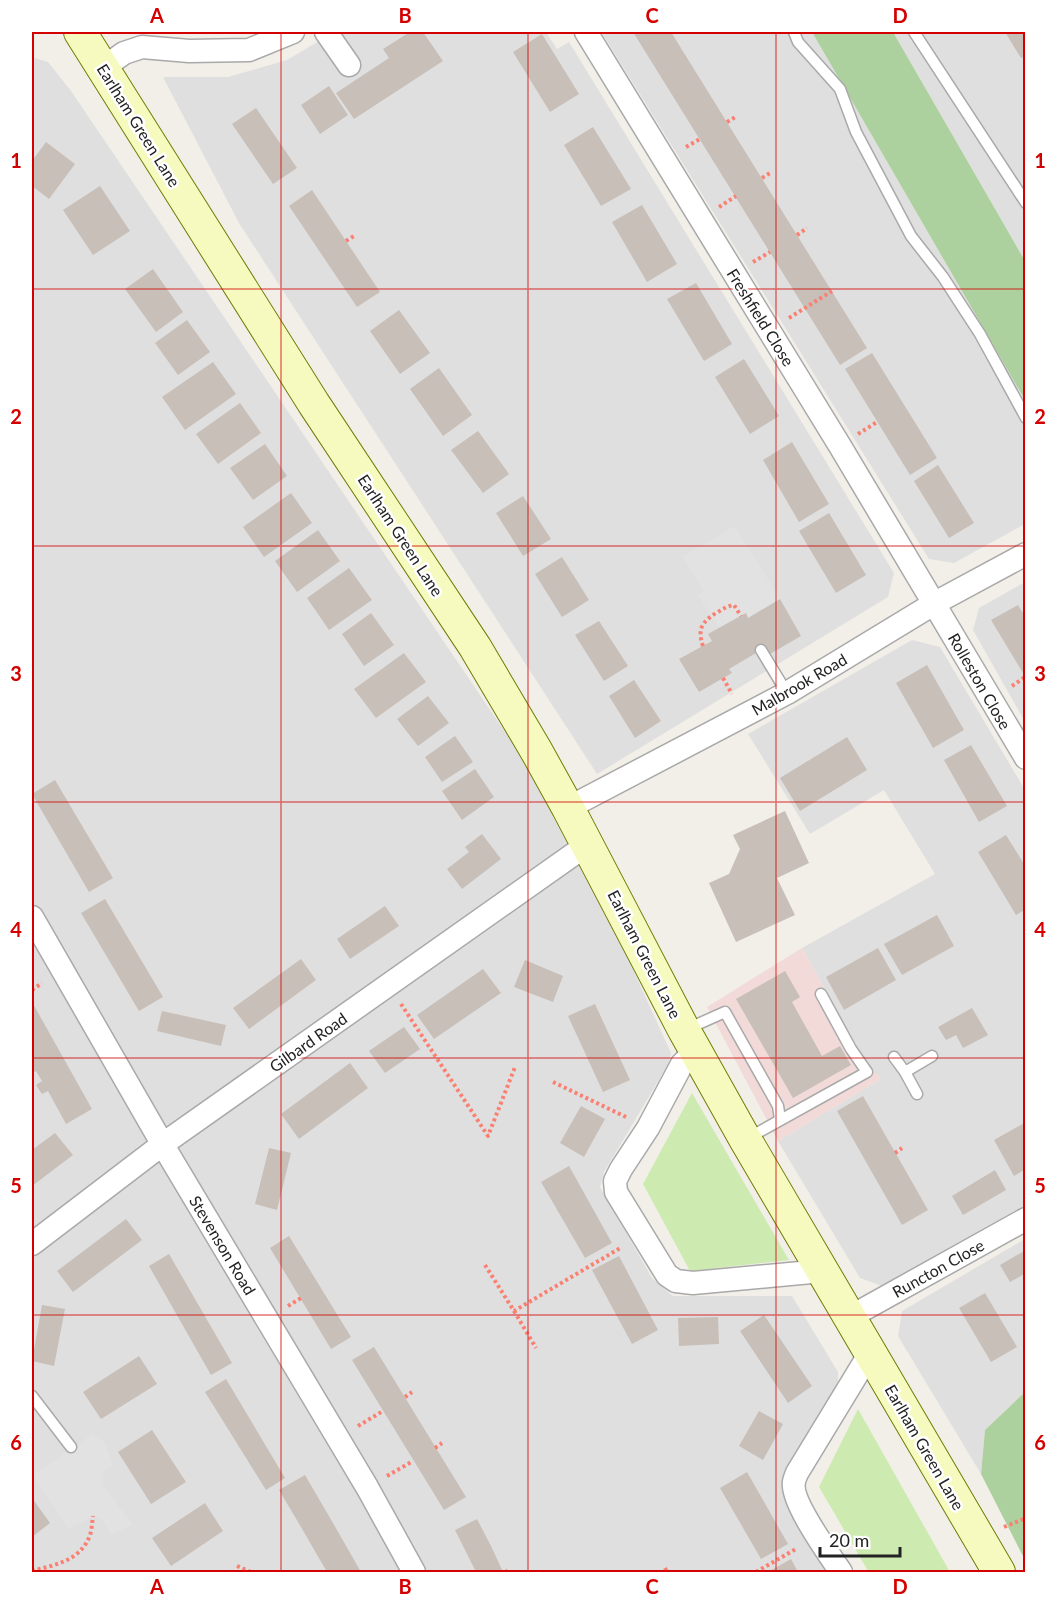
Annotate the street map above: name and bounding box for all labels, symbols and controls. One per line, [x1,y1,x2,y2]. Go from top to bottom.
text: A [149,3,164,27]
text: B [398,3,412,27]
text: C [645,3,659,27]
text: D [892,3,908,27]
street label: Earlham Green Lane [93,60,185,190]
text: 1 [10,148,22,172]
text: 1 [1034,148,1046,172]
street label: Freshfield Close [723,265,799,369]
text: 2 [10,404,22,428]
text: 2 [1034,404,1046,428]
street label: Earlham Green Lane [355,471,447,599]
street label: Rolleston Close [945,629,1015,733]
street label: Malbrook Road [748,649,850,719]
text: 3 [10,661,22,685]
text: 3 [1034,661,1046,685]
street label: Earlham Green Lane [604,887,686,1021]
text: 4 [10,917,22,941]
text: 4 [1034,917,1046,941]
street label: Gilbard Road [266,1008,350,1076]
text: 5 [10,1173,22,1197]
text: 5 [1034,1173,1046,1197]
street label: Stevenson Road [186,1192,260,1298]
street label: Runcton Close [889,1235,987,1301]
street label: Earlham Green Lane [881,1381,969,1513]
text: 6 [10,1430,22,1454]
text: 6 [1034,1430,1046,1454]
scale bar [820,1520,900,1558]
text: 20 m [829,1529,869,1551]
text: A [149,1574,164,1598]
text: B [398,1574,412,1598]
text: C [645,1574,659,1598]
text: D [892,1574,908,1598]

